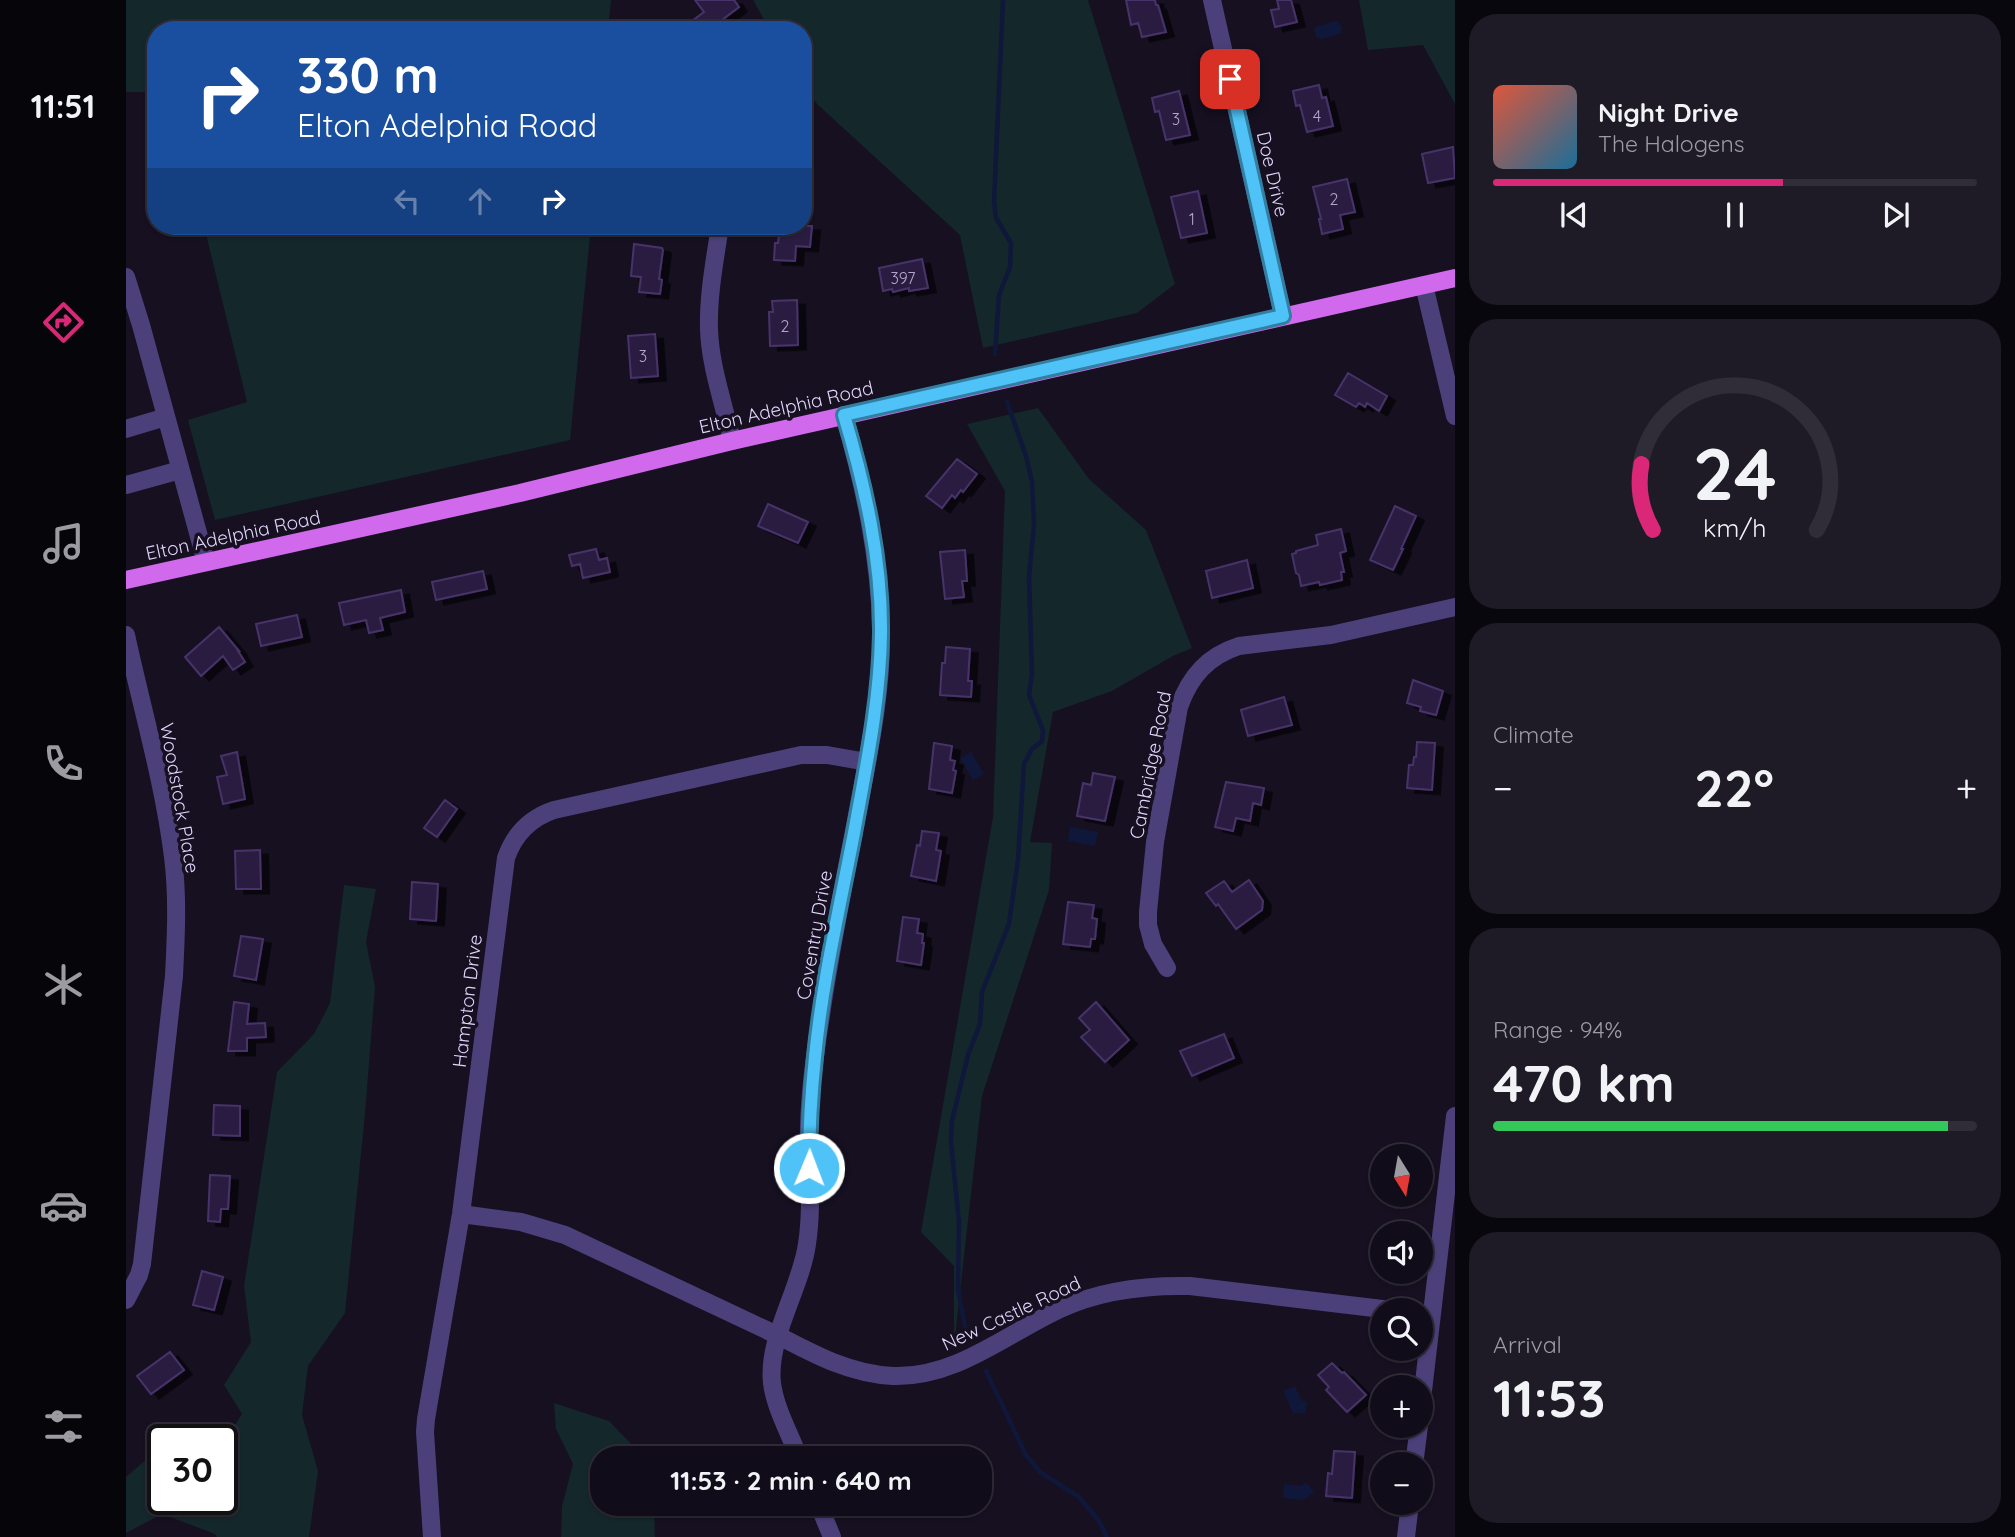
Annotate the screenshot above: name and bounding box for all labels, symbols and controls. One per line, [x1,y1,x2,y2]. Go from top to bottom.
text: 330 m [297,44,439,105]
icon: right [182,49,273,140]
pin [1200,49,1260,109]
icon: arrive [1211,60,1249,98]
text: 11:51 [31,86,95,126]
text: Night Drive [1598,96,1739,129]
text: Elton Adelphia Road [297,105,597,145]
house number: 4 [1313,106,1321,126]
house number: 3 [1172,109,1180,129]
street label: Doe Drive [1252,129,1294,219]
text: The Halogens [1598,129,1745,158]
icon: left [388,182,426,220]
icon: ahead [461,182,499,220]
icon: right [534,182,572,220]
house number: 2 [1330,189,1339,209]
icon: previous [1555,196,1593,234]
icon: pause [1716,196,1754,234]
icon: next [1877,196,1915,234]
house number: 1 [1189,209,1195,229]
house number: 397 [890,268,916,288]
icon: directions [39,298,88,347]
house number: 2 [781,316,790,336]
house number: 3 [639,346,647,366]
street label: Elton Adelphia Road [696,375,876,439]
text: 24 [1693,427,1777,518]
street label: Elton Adelphia Road [143,505,323,565]
text: km/h [1703,512,1767,543]
icon: music [39,519,88,568]
street label: Cambridge Road [1124,689,1176,841]
text: Climate [1493,720,1574,749]
street label: Woodstock Place [155,721,205,875]
icon: phone [39,739,88,788]
text: 22° [1694,755,1774,820]
text: − [1493,764,1513,812]
text: + [1956,764,1977,812]
street label: Coventry Drive [791,868,837,1002]
street label: Hampton Drive [447,933,487,1069]
icon: climate [39,960,88,1009]
text: Range · 94% [1493,1015,1622,1044]
text: 470 km [1493,1050,1675,1115]
position arrow [772,1131,846,1205]
north arrow [1370,1144,1433,1208]
map controls [1370,1144,1433,1515]
icon: car [39,1181,88,1230]
button: sound [1370,1221,1433,1284]
street label: New Castle Road [938,1270,1084,1356]
button: search [1370,1298,1433,1361]
text: Arrival [1493,1330,1562,1359]
text: 11:53 [1493,1365,1606,1430]
button: + [1370,1375,1433,1438]
icon: filters [39,1402,88,1451]
speed limit sign: 30 [147,1424,238,1515]
button: − [1370,1452,1433,1515]
text: 11:53 · 2 min · 640 m [670,1464,912,1497]

